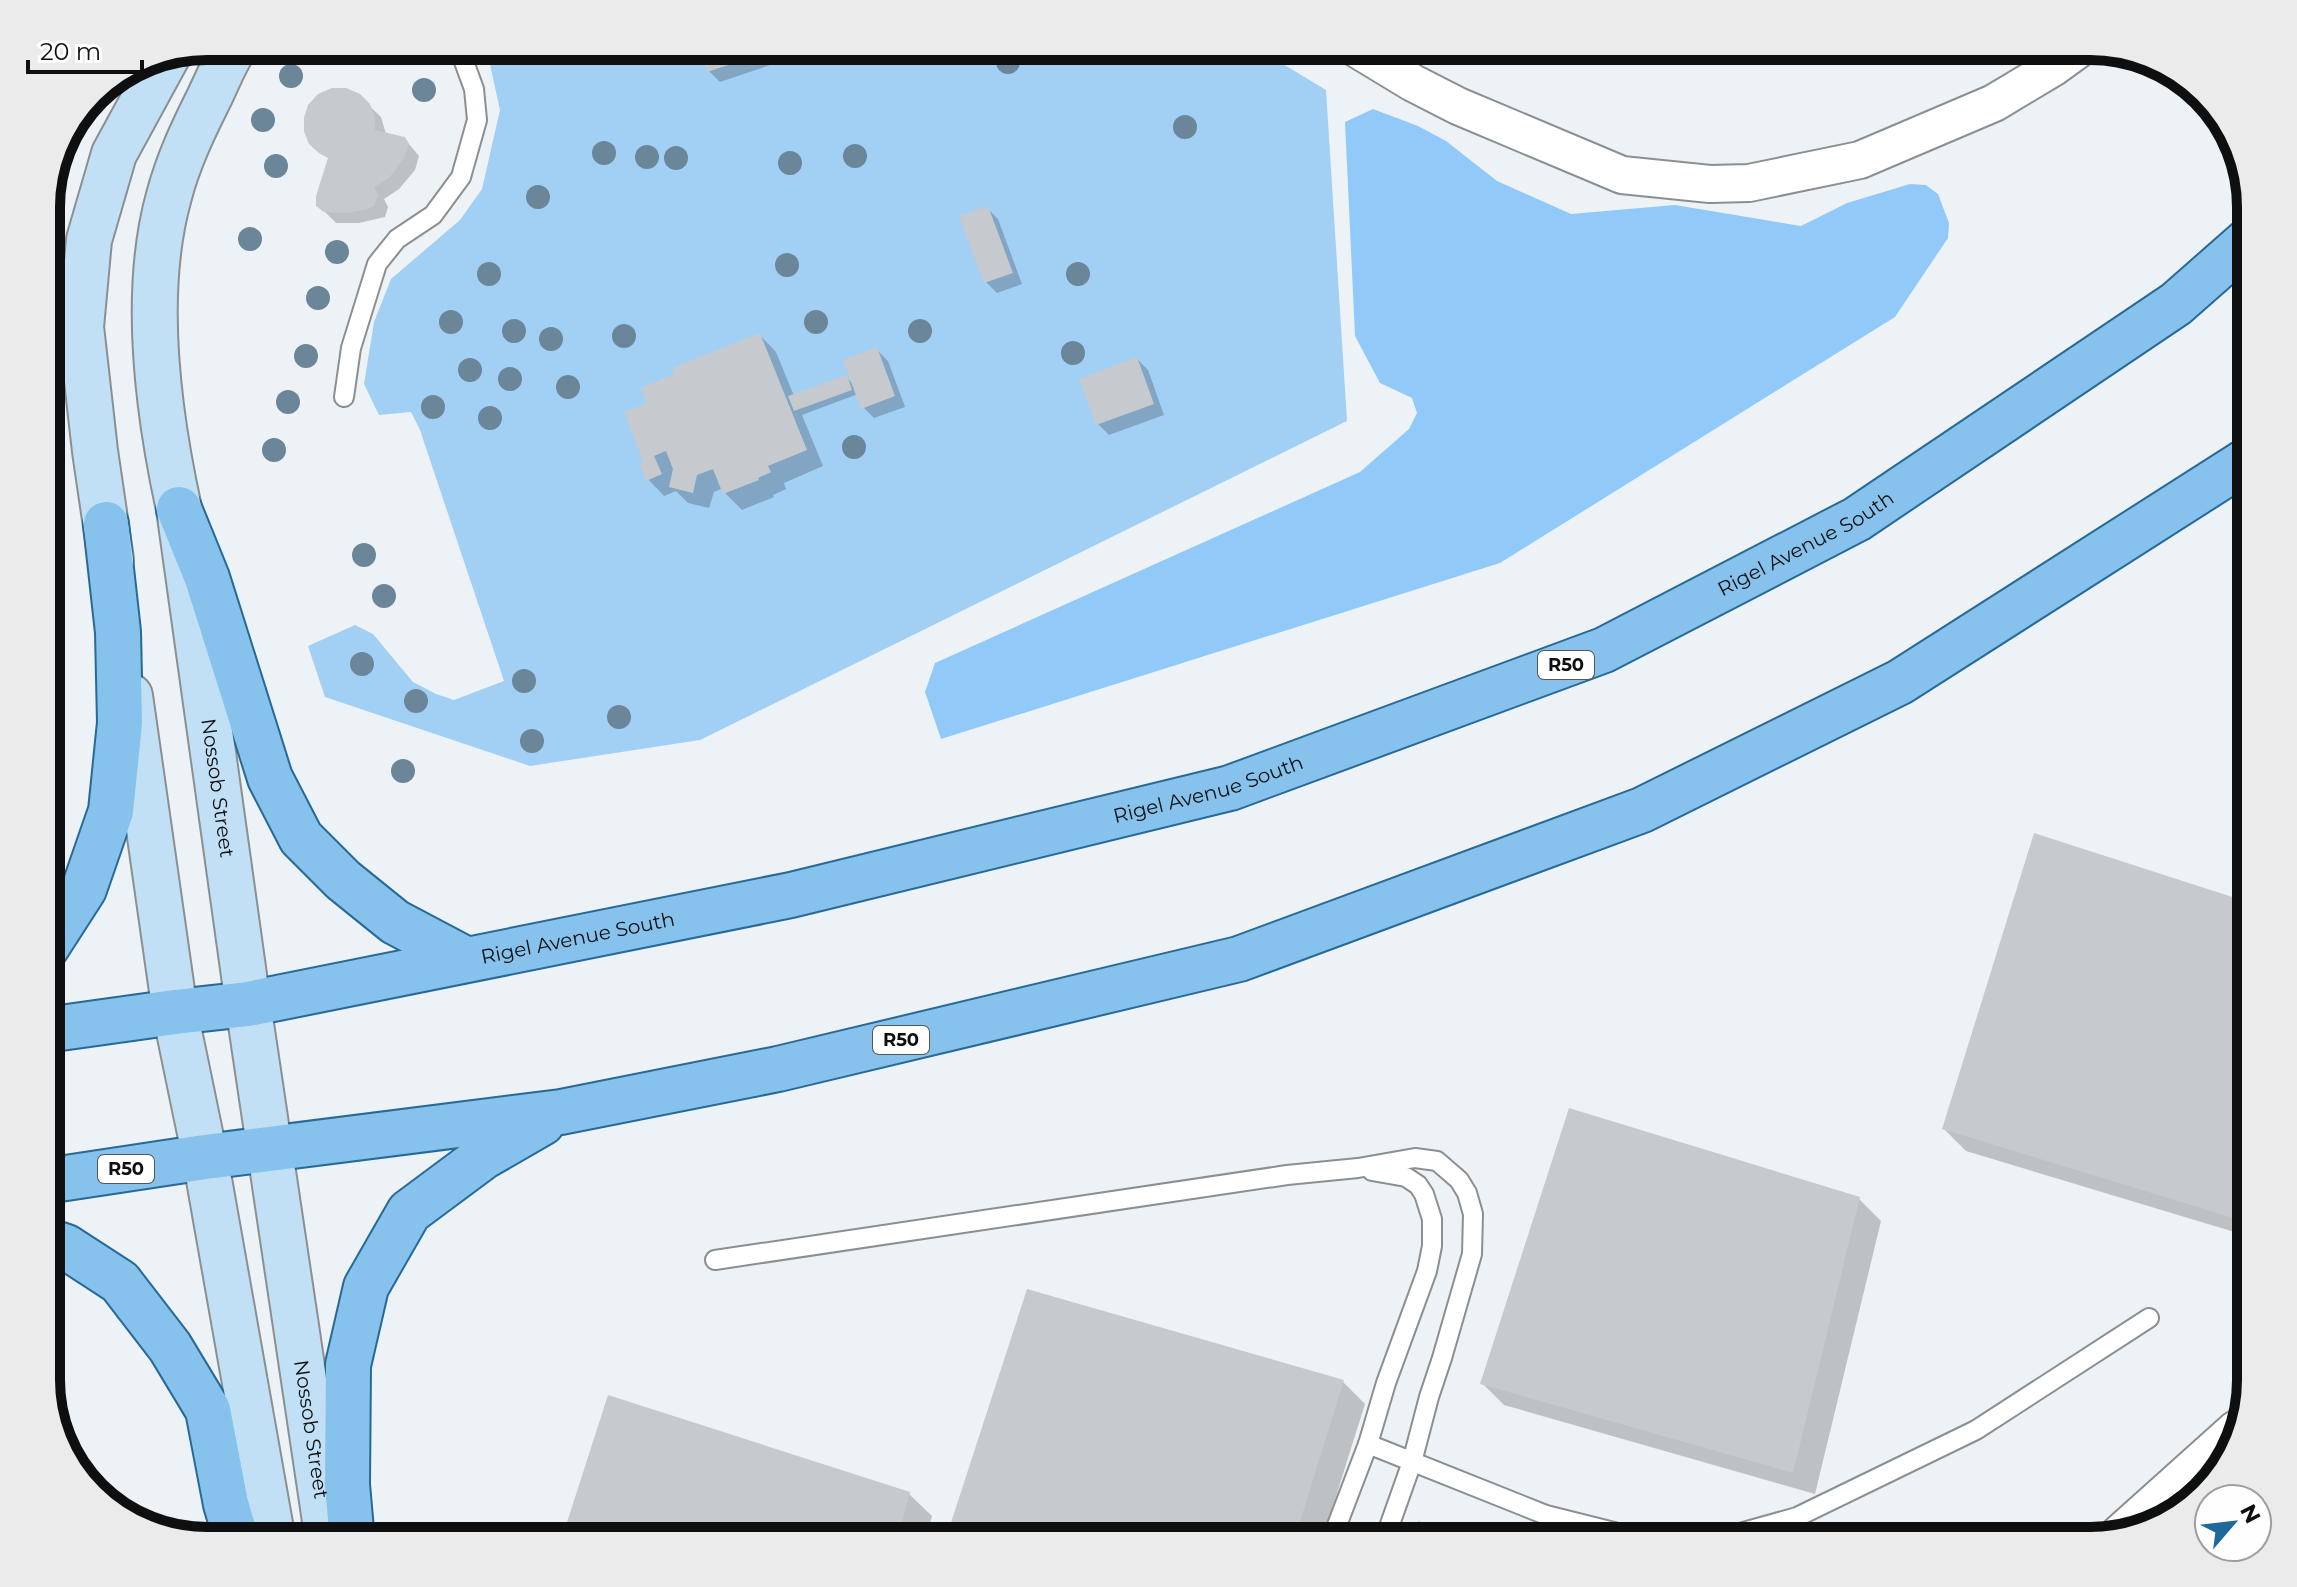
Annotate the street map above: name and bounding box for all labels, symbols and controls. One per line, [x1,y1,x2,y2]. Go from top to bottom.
scale bar [28,24,142,74]
text: 20 m [40,37,101,66]
street label: Rigel Avenue South [1713,486,1898,601]
road number: R50 [1538,651,1594,679]
street label: Nossob Street [196,717,239,859]
street label: Rigel Avenue South [1111,750,1307,828]
street label: Rigel Avenue South [479,907,677,969]
road number: R50 [873,1026,929,1054]
road number: R50 [98,1155,154,1183]
street label: Nossob Street [289,1358,334,1500]
north arrow [2193,1483,2273,1563]
text: N [2234,1500,2266,1528]

